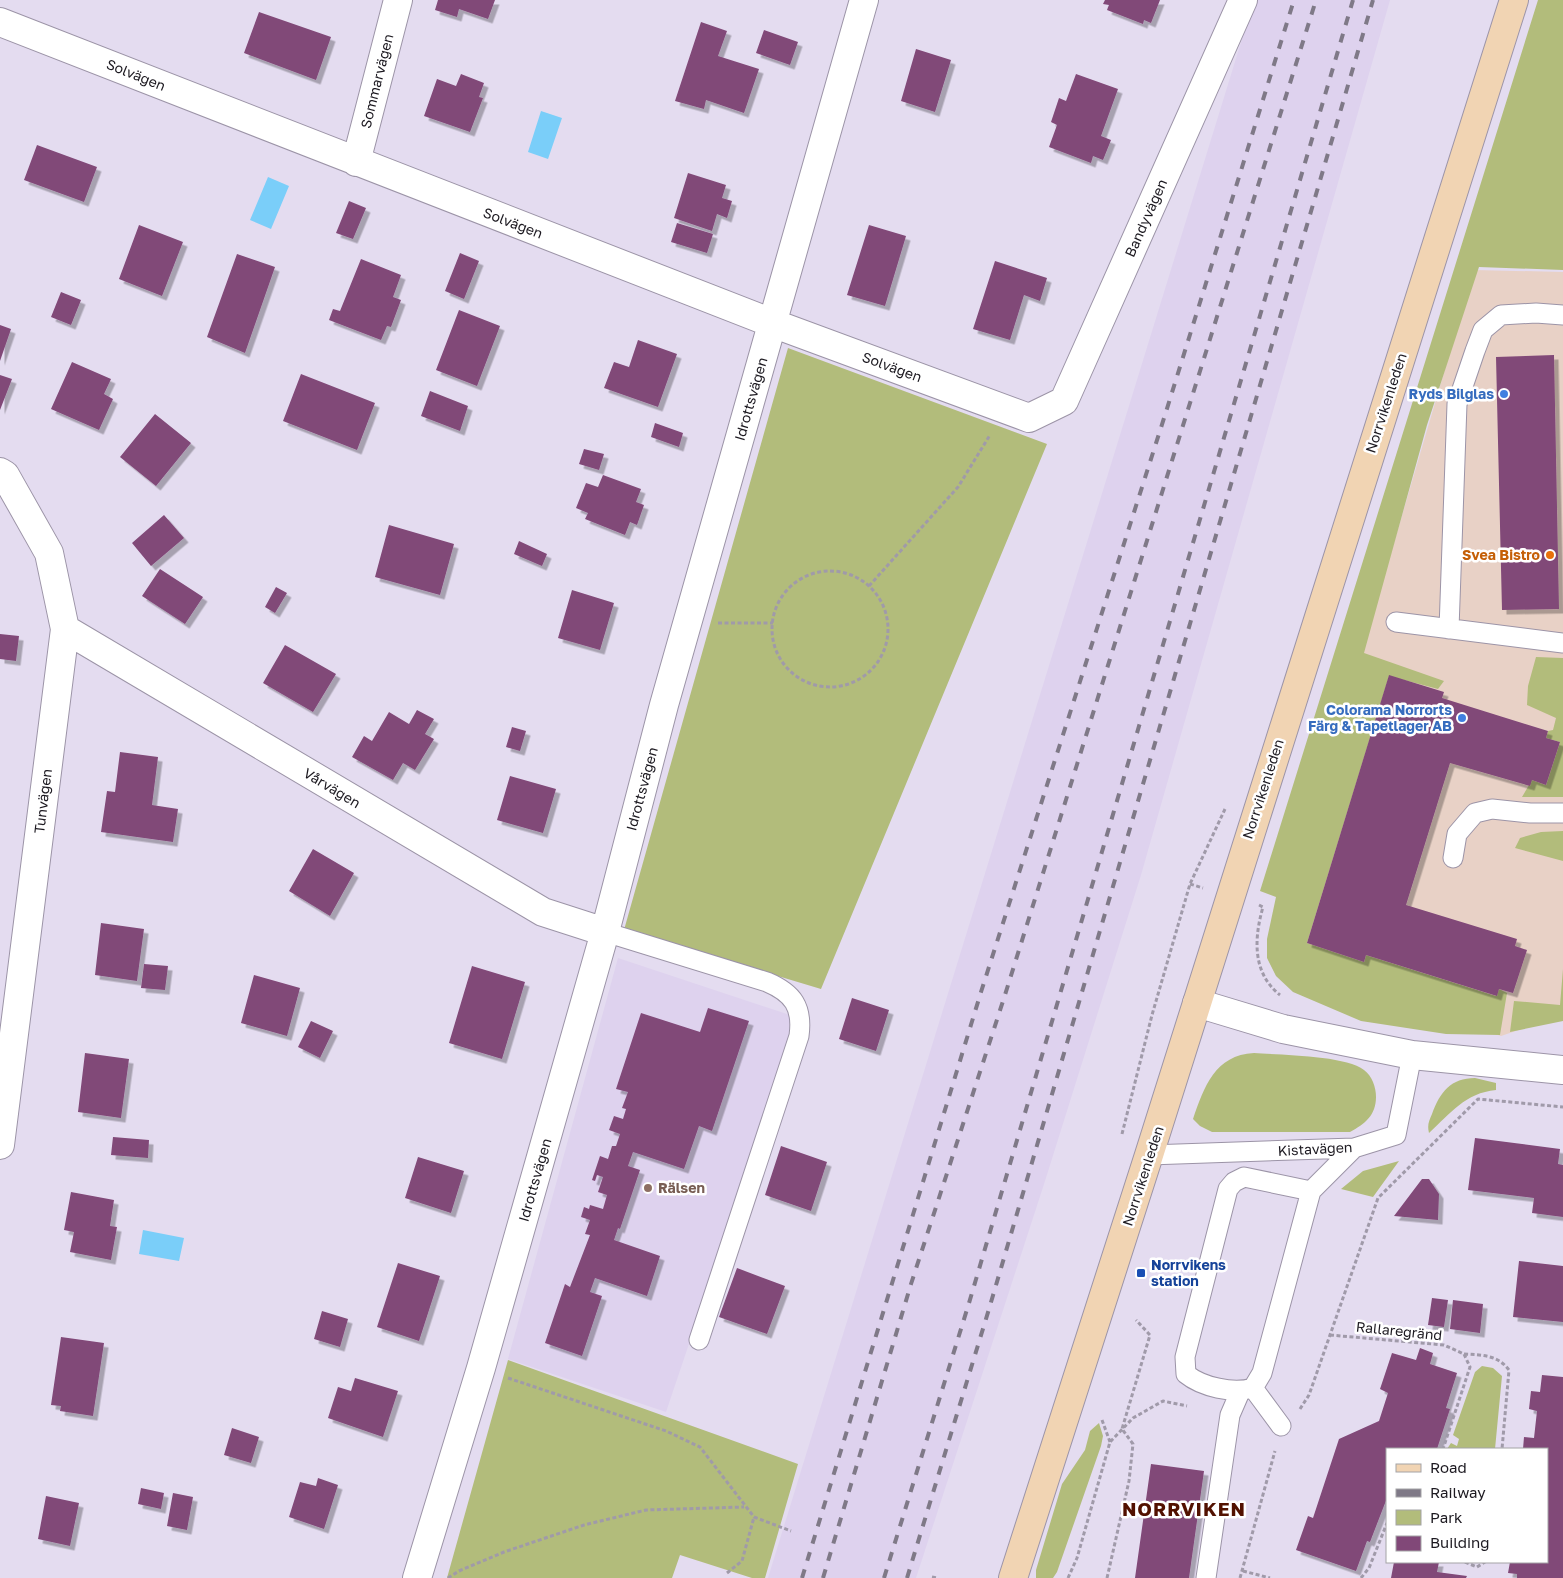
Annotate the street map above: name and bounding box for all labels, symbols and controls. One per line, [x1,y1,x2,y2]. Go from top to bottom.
street label: Sommarvägen [357,32,396,130]
street label: Solvägen [104,55,168,94]
street label: Bandyvägen [1121,176,1170,259]
street label: Solvägen [481,203,545,242]
street label: Solvägen [860,348,924,385]
street label: Norrvikenleden [1361,351,1410,455]
street label: Idrottsvägen [730,355,771,443]
place label: Ryds Bilglas [1409,385,1494,402]
marker: Ryds Bilglas [1498,388,1510,400]
place label: Svea Bistro [1462,546,1540,563]
marker: Svea Bistro [1544,549,1556,561]
place label: Colorama Norrorts Färg & Tapetlager AB [1308,701,1452,734]
marker: Colorama Norrorts Färg & Tapetlager AB [1456,712,1468,724]
street label: Norrvikenleden [1238,737,1287,841]
street label: Idrottsvägen [622,745,661,833]
street label: Vårvägen [301,764,364,811]
street label: Tunvägen [30,768,55,834]
street label: Norrvikenleden [1118,1124,1167,1228]
street label: Idrottsvägen [514,1136,555,1224]
street label: Kistavägen [1277,1138,1353,1159]
place label: Rälsen [658,1179,705,1196]
marker: Rälsen [642,1182,654,1194]
place label: Norrvikens station [1151,1256,1226,1289]
marker: Norrvikens station [1135,1267,1147,1279]
street label: Rallaregränd [1355,1318,1443,1343]
legend [1386,1448,1548,1563]
text: Road [1430,1458,1467,1476]
text: Railway [1430,1483,1486,1501]
district label: NORRVIKEN [1122,1497,1246,1520]
text: Park [1430,1508,1463,1526]
text: Building [1430,1533,1490,1551]

